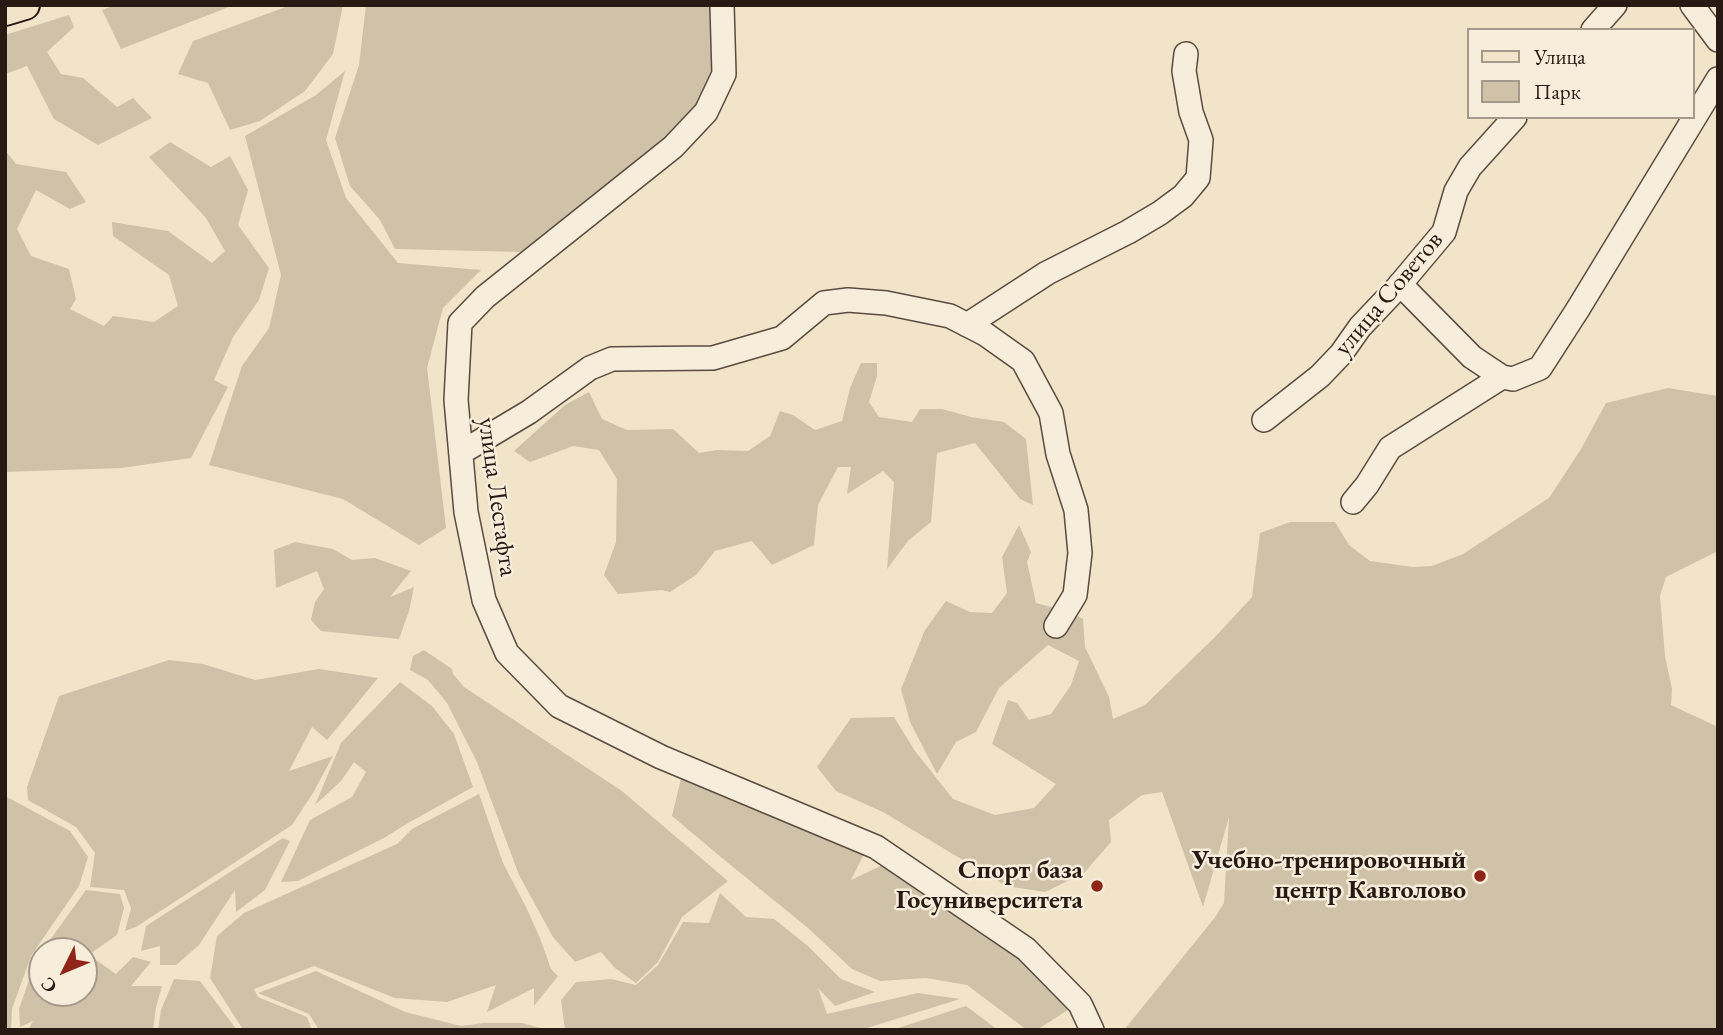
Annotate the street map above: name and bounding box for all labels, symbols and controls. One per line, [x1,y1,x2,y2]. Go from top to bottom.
legend [1468,28,1695,119]
text: Улица [1534,43,1586,70]
text: Парк [1534,78,1581,105]
street label: улица Советов [1328,225,1450,363]
street label: улица Лесгафта [470,415,524,579]
place label: Учебно-тренировочный центр Кавголово [1192,845,1466,906]
place label: Спорт база Госуниверситета [896,855,1083,917]
marker: Учебно-тренировочный центр Кавголово [1472,868,1488,884]
marker: Спорт база Госуниверситета [1089,878,1105,894]
north arrow [28,937,98,1007]
text: С [35,972,62,999]

